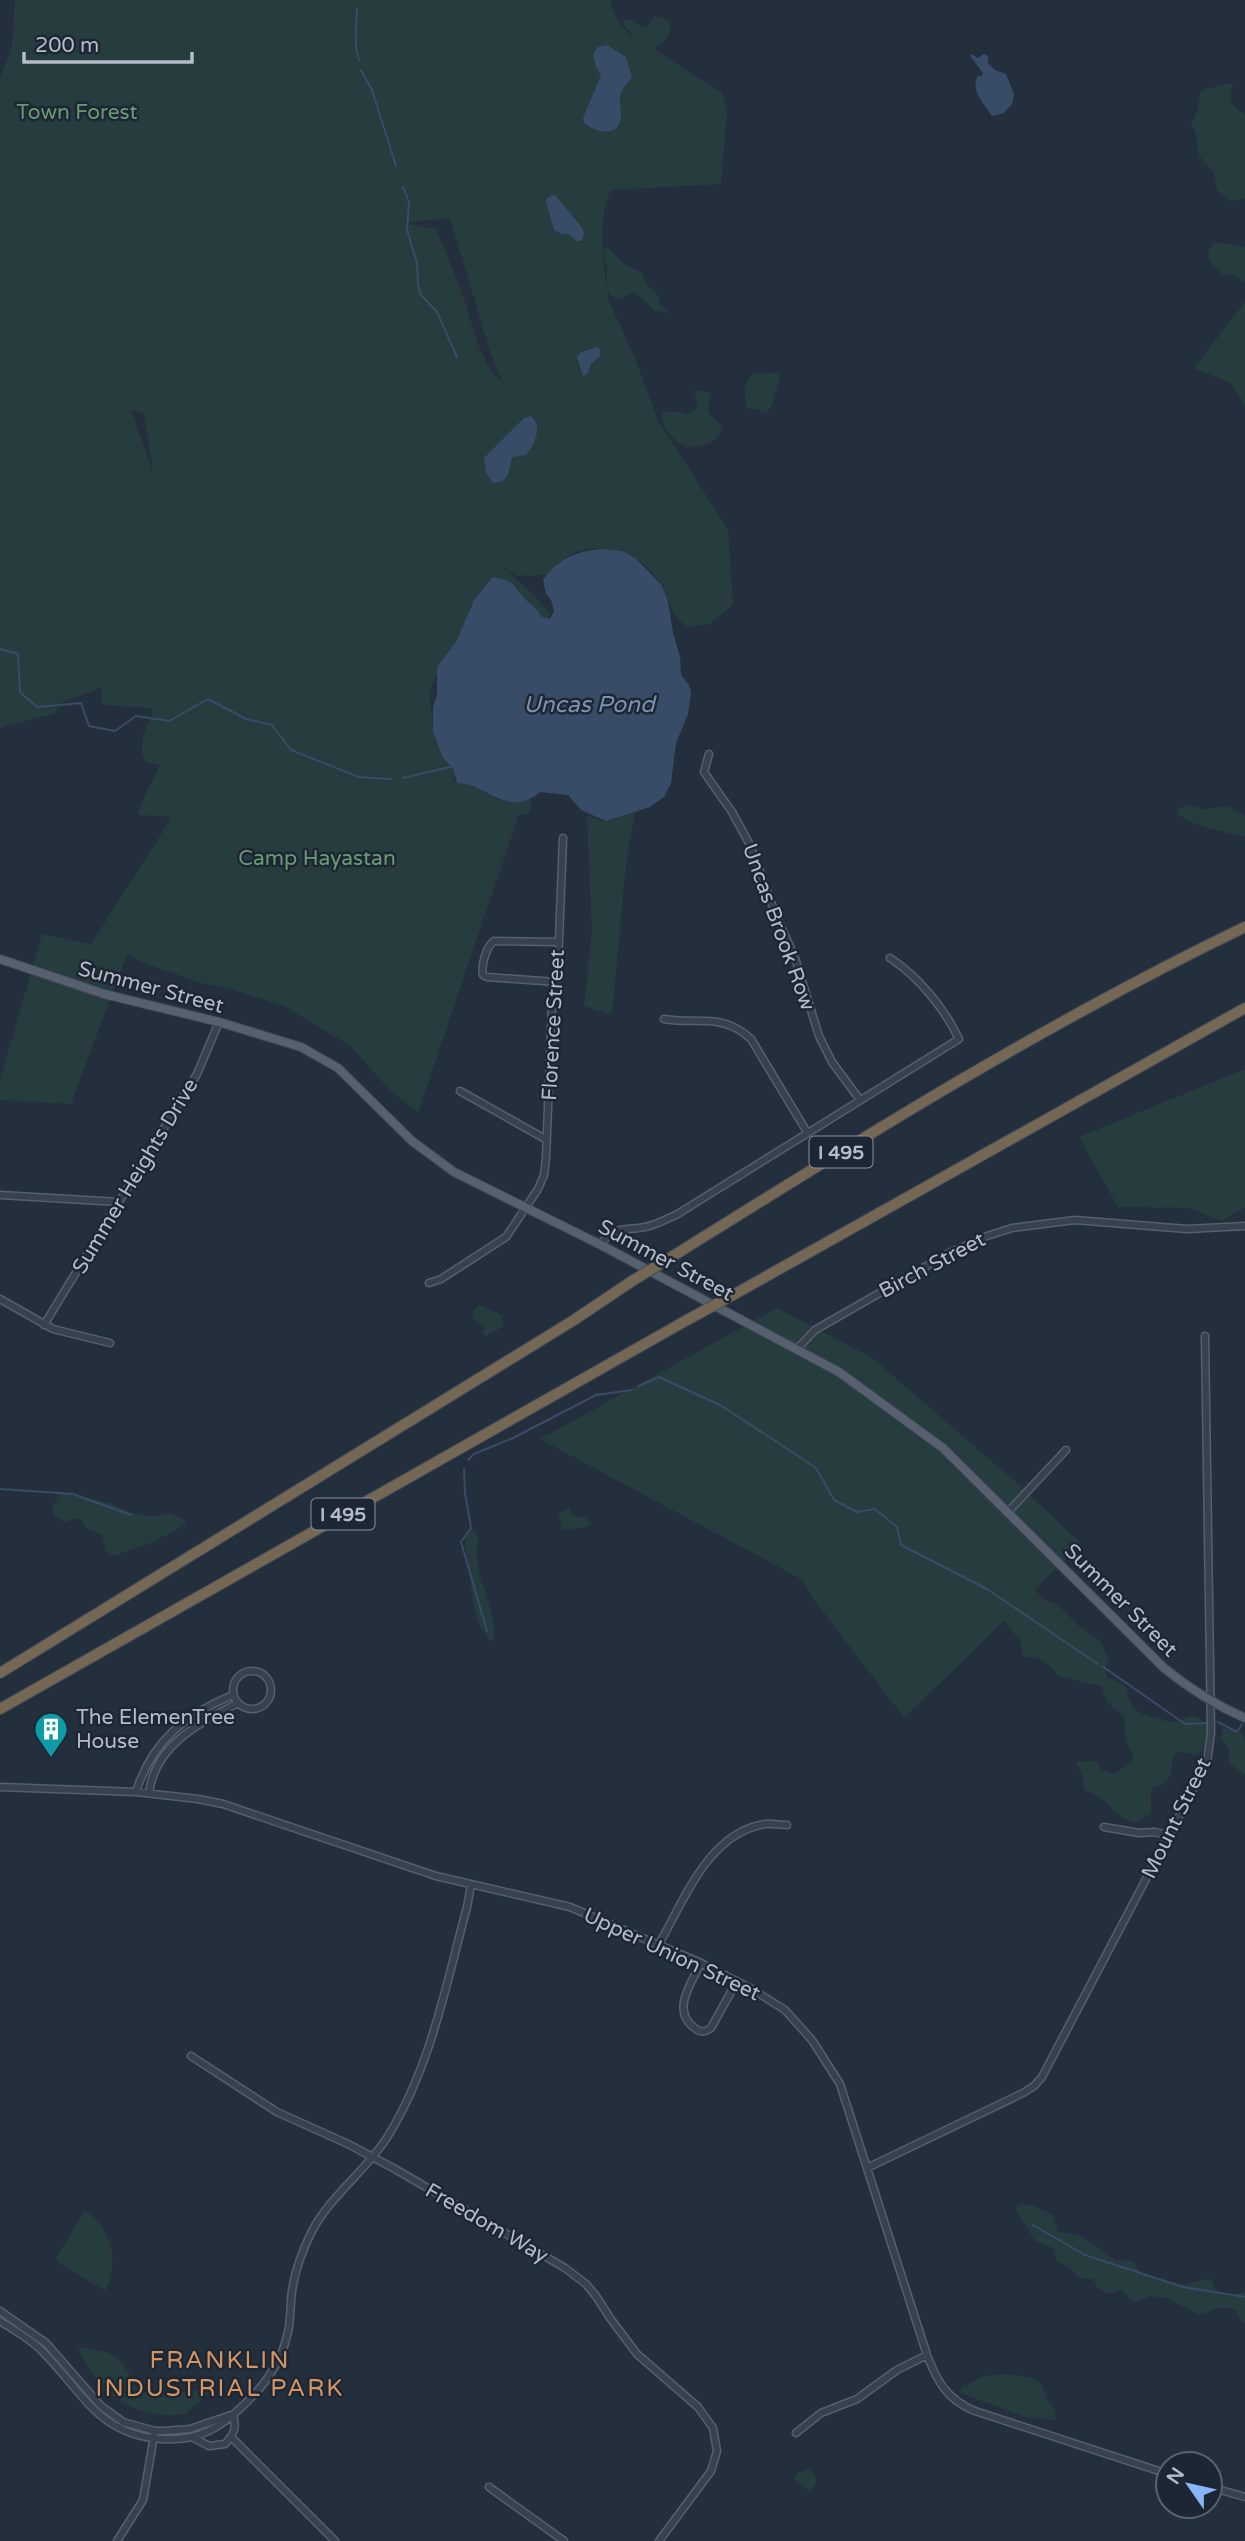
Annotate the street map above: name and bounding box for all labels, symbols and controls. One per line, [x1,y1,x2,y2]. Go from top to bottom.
scale bar [24,21,192,65]
text: 200 m [35,33,99,58]
park label: Town Forest [16,100,138,125]
water label: Uncas Pond [524,691,657,719]
street label: Uncas Brook Row [737,840,820,1014]
park label: Camp Hayastan [238,846,396,871]
street label: Florence Street [537,949,570,1101]
street label: Summer Street [75,956,226,1019]
street label: Summer Heights Drive [67,1074,204,1278]
road number: I 495 [810,1136,872,1168]
street label: Summer Street [594,1214,738,1307]
street label: Birch Street [875,1227,990,1304]
road number: I 495 [312,1498,374,1530]
street label: Summer Street [1059,1539,1182,1662]
place label: The ElemenTree House [76,1705,235,1754]
building icon: The ElemenTree House [32,1710,70,1759]
street label: Mount Street [1136,1754,1217,1883]
street label: Upper Union Street [579,1903,764,2006]
street label: Freedom Way [421,2178,553,2269]
district label: FRANKLIN INDUSTRIAL PARK [96,2346,344,2403]
north arrow [1154,2450,1224,2520]
text: N [1162,2464,1189,2489]

